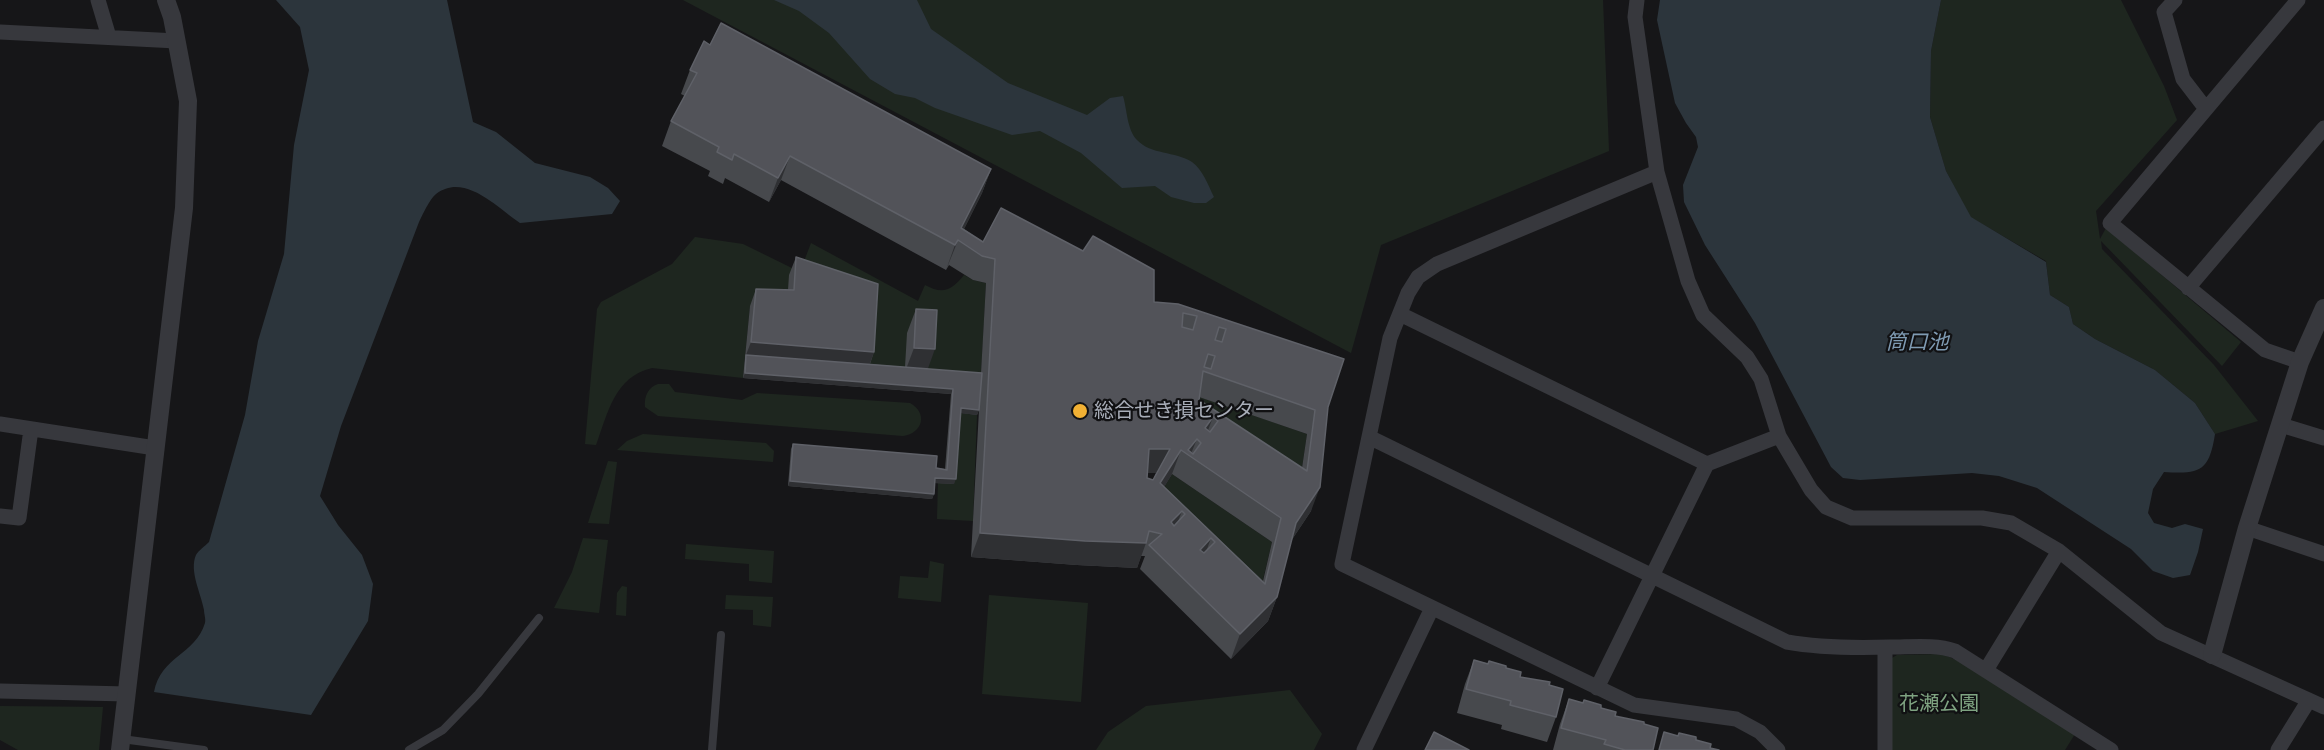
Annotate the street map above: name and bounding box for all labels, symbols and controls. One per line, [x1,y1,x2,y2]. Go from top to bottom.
water label: 筒口池 [1886,329,1948,355]
place label: 総合せき損センター [1094,399,1274,423]
marker: 総合せき損センター [1071,402,1089,420]
park label: 花瀬公園 [1899,692,1979,716]

